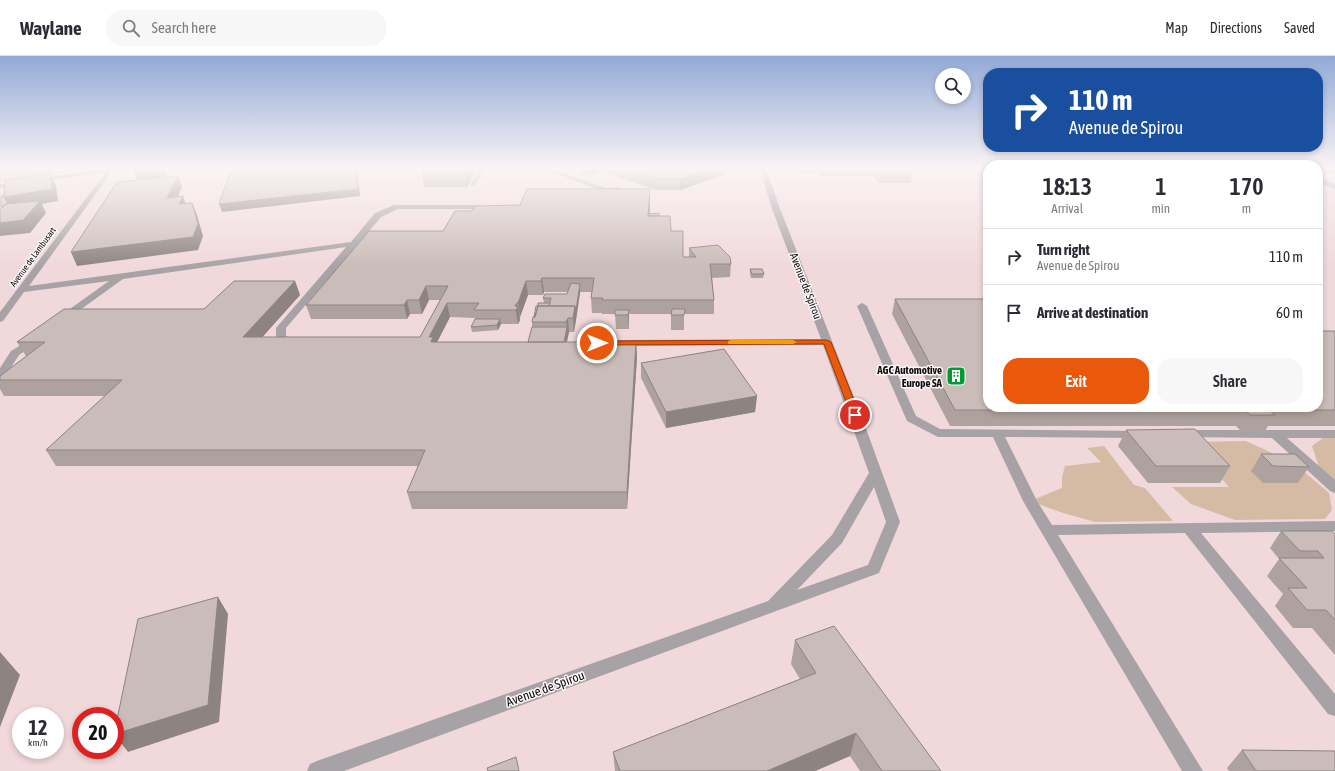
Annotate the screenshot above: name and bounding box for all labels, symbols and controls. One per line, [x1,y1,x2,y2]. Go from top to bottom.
search box [106,10,386,46]
text: Waylane [20,17,82,39]
icon: search [120,17,142,39]
text: Search here [152,19,216,36]
text: Map [1165,20,1188,36]
text: Directions [1210,20,1262,36]
text: Saved [1284,20,1315,36]
map controls [935,68,971,104]
button: search [935,68,971,104]
icon: right [1003,84,1055,136]
text: 110 m [1069,84,1132,116]
text: Avenue de Spirou [1069,117,1183,138]
text: 18:13 [1043,173,1092,200]
text: 1 [1155,173,1166,200]
text: 170 [1230,173,1263,200]
text: Arrival [1051,201,1083,216]
text: min [1151,201,1170,216]
text: m [1242,201,1251,216]
street label: Avenue de Lambusart [8,225,58,289]
text: Turn right [1037,241,1090,258]
icon: right [1003,246,1025,268]
text: 110 m [1269,248,1303,265]
street label: Avenue de Spirou [788,251,824,321]
text: Avenue de Spirou [1037,258,1119,273]
icon: arrive [1003,302,1025,324]
text: Arrive at destination [1037,304,1148,321]
text: 60 m [1276,304,1303,321]
position arrow [576,322,618,364]
button: Exit [1003,358,1149,404]
button: Share [1157,358,1303,404]
place label: AGC Automotive Europe SA [876,364,943,389]
building icon: AGC Automotive Europe SA [945,365,967,387]
pin [838,398,872,432]
icon: arrive [844,404,866,426]
street label: Avenue de Spirou [504,667,586,710]
speed limit sign: 20 [72,707,124,759]
text: 12 [29,716,47,739]
text: km/h [28,737,48,748]

